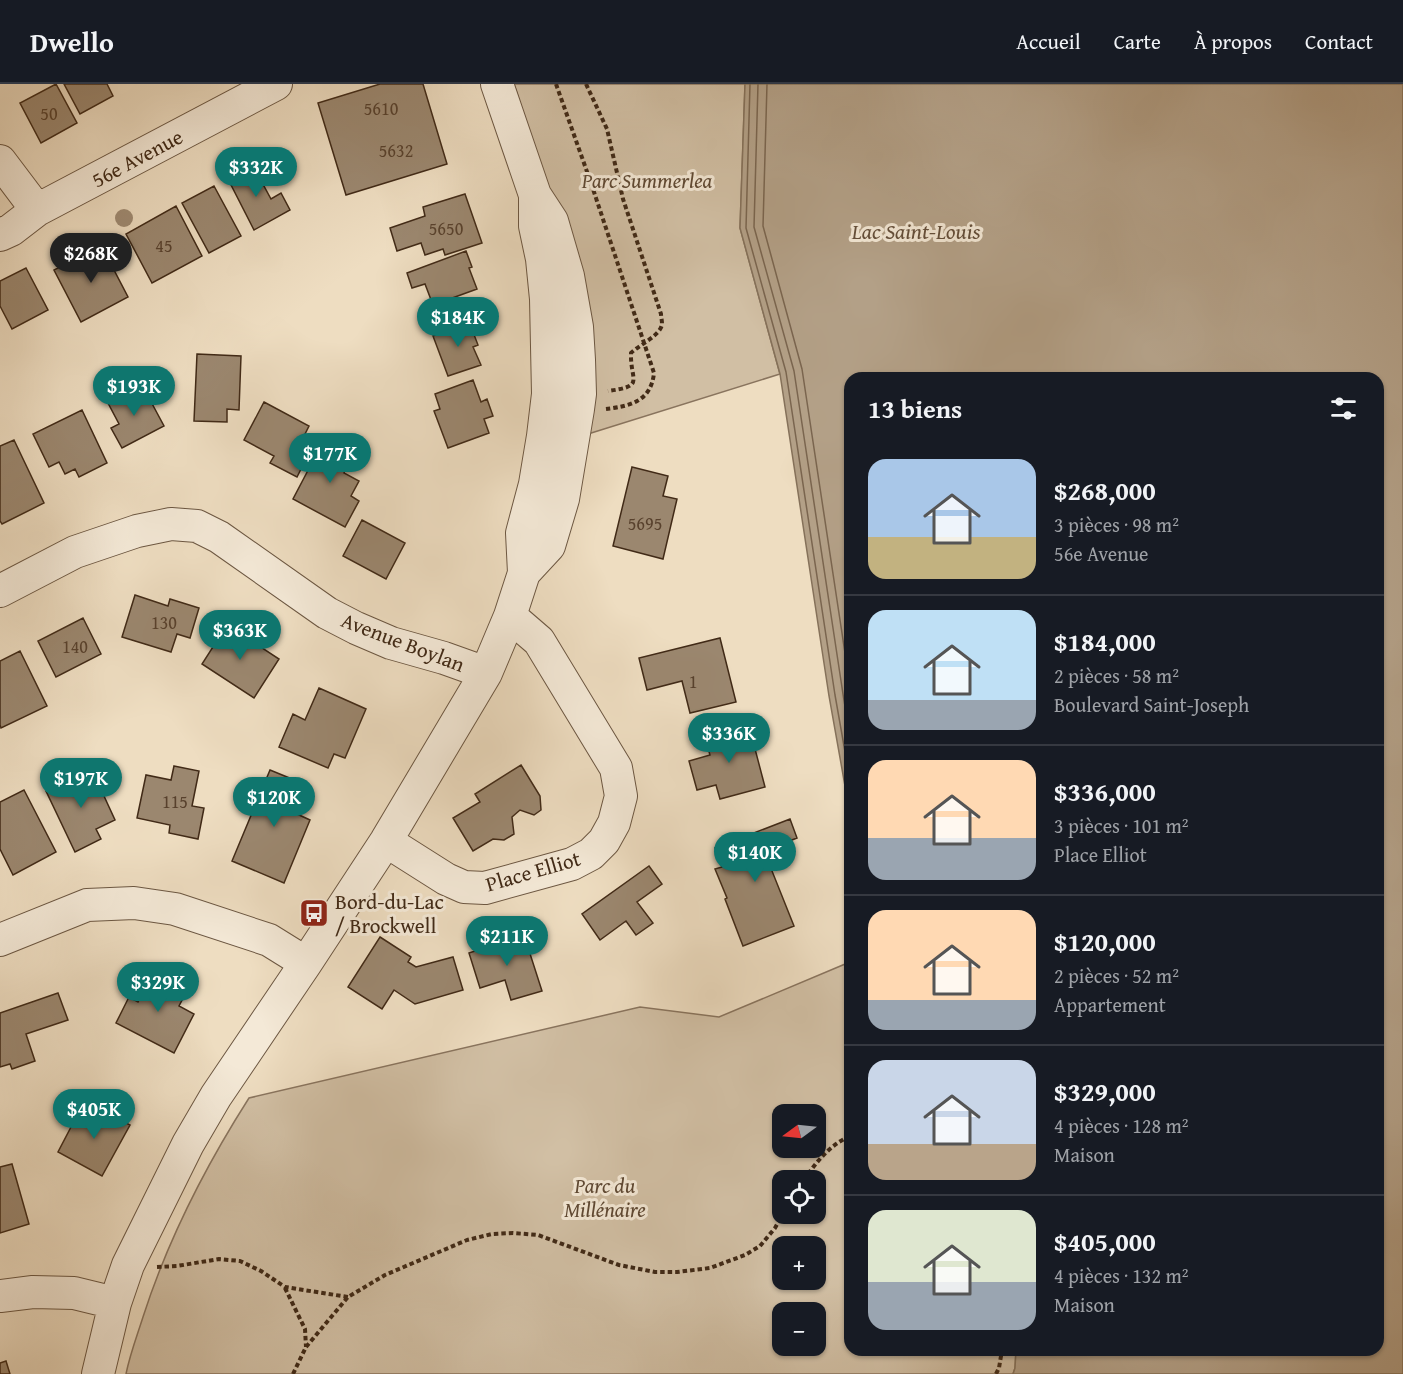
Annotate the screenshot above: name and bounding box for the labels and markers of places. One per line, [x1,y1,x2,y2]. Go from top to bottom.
pin: $332K [214,147,298,198]
pin: $268K [49,233,133,284]
pin: $184K [416,297,500,348]
pin: $193K [92,366,176,417]
pin: $177K [288,433,372,484]
pin: $363K [198,610,282,661]
pin: $336K [687,713,771,764]
pin: $197K [39,758,123,809]
pin: $120K [232,777,316,828]
pin: $140K [713,832,797,883]
place label: Bord-du-Lac / Brockwell [335,886,444,941]
bus stop icon: Bord-du-Lac / Brockwell [298,897,330,929]
pin: $211K [465,916,549,967]
pin: $329K [116,962,200,1013]
pin: $405K [52,1089,136,1140]

